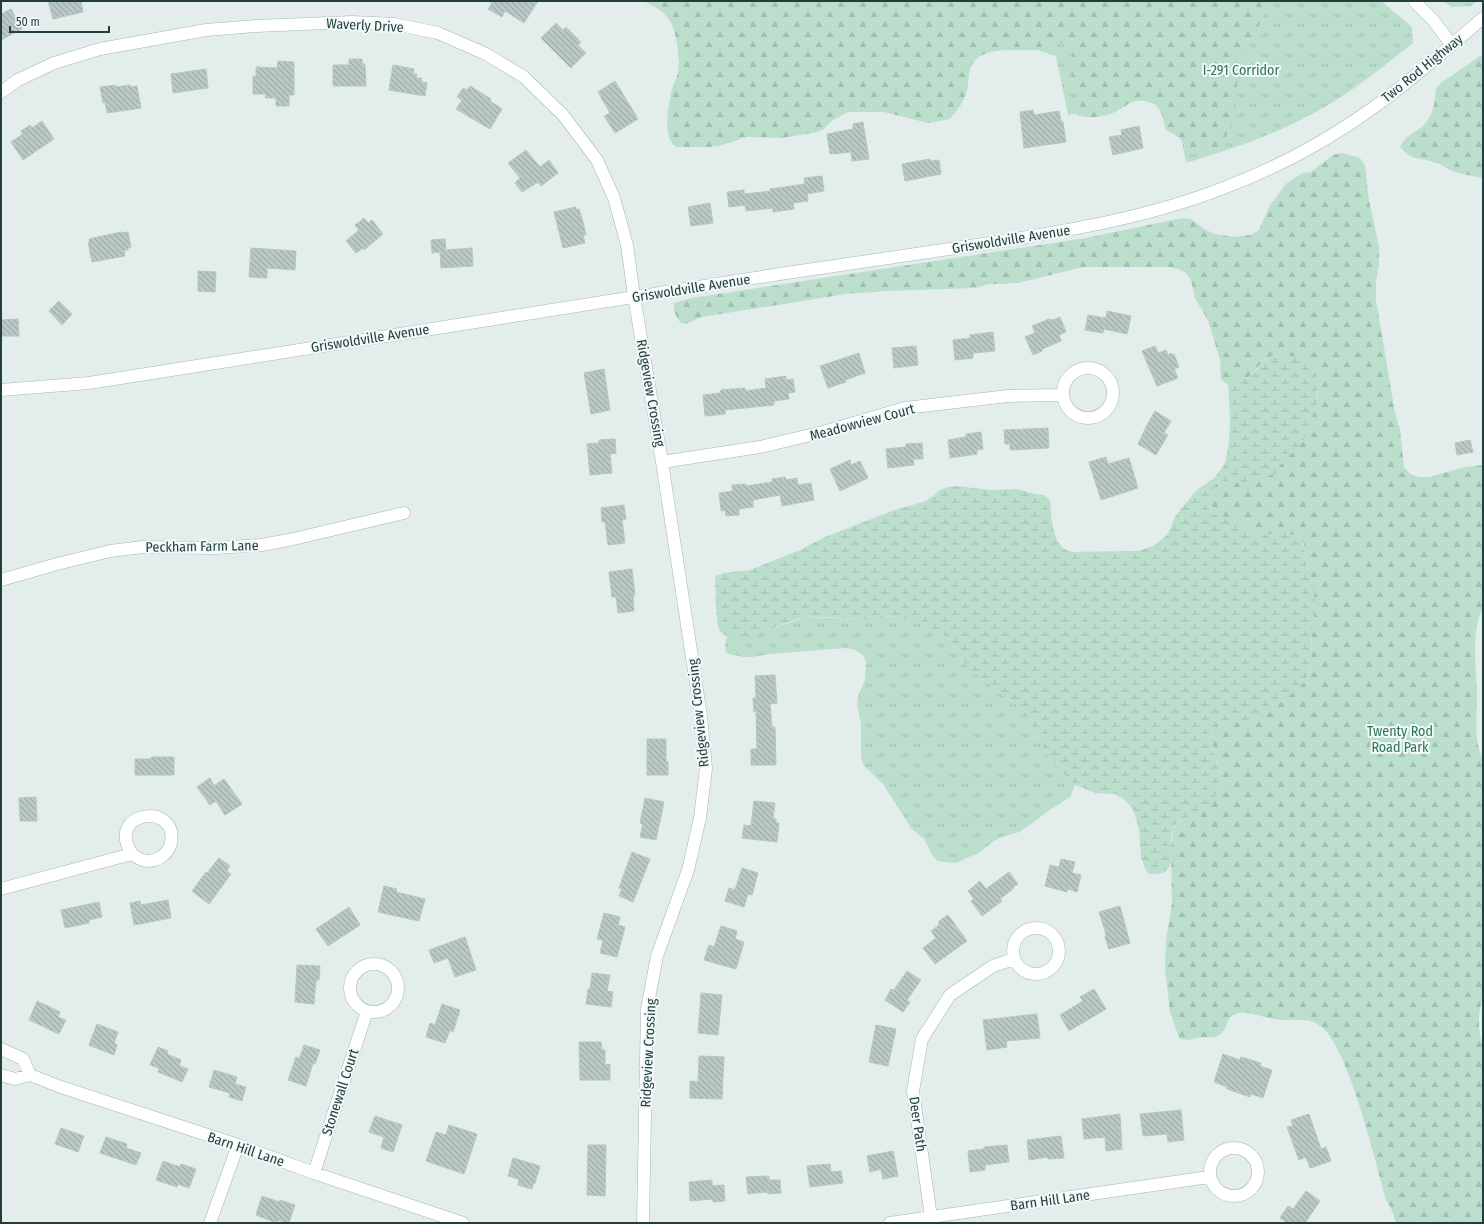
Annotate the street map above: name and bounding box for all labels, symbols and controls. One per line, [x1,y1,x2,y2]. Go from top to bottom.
scale bar [10,8,109,34]
text: 50 m [16,15,40,29]
street label: Waverly Drive [326,15,404,36]
street label: Two Rod Highway [1378,30,1467,106]
park label: I-291 Corridor [1203,62,1279,79]
street label: Griswoldville Avenue [951,222,1071,257]
street label: Griswoldville Avenue [631,271,751,306]
street label: Griswoldville Avenue [310,321,430,356]
street label: Ridgeview Crossing [633,338,668,449]
street label: Meadowview Court [808,400,917,445]
street label: Peckham Farm Lane [145,537,259,556]
street label: Ridgeview Crossing [684,657,713,768]
park label: Twenty Rod Road Park [1367,723,1433,756]
street label: Ridgeview Crossing [637,998,660,1108]
street label: Stonewall Court [318,1046,363,1138]
street label: Deer Path [905,1095,930,1153]
street label: Barn Hill Lane [205,1128,287,1171]
street label: Barn Hill Lane [1009,1186,1091,1214]

